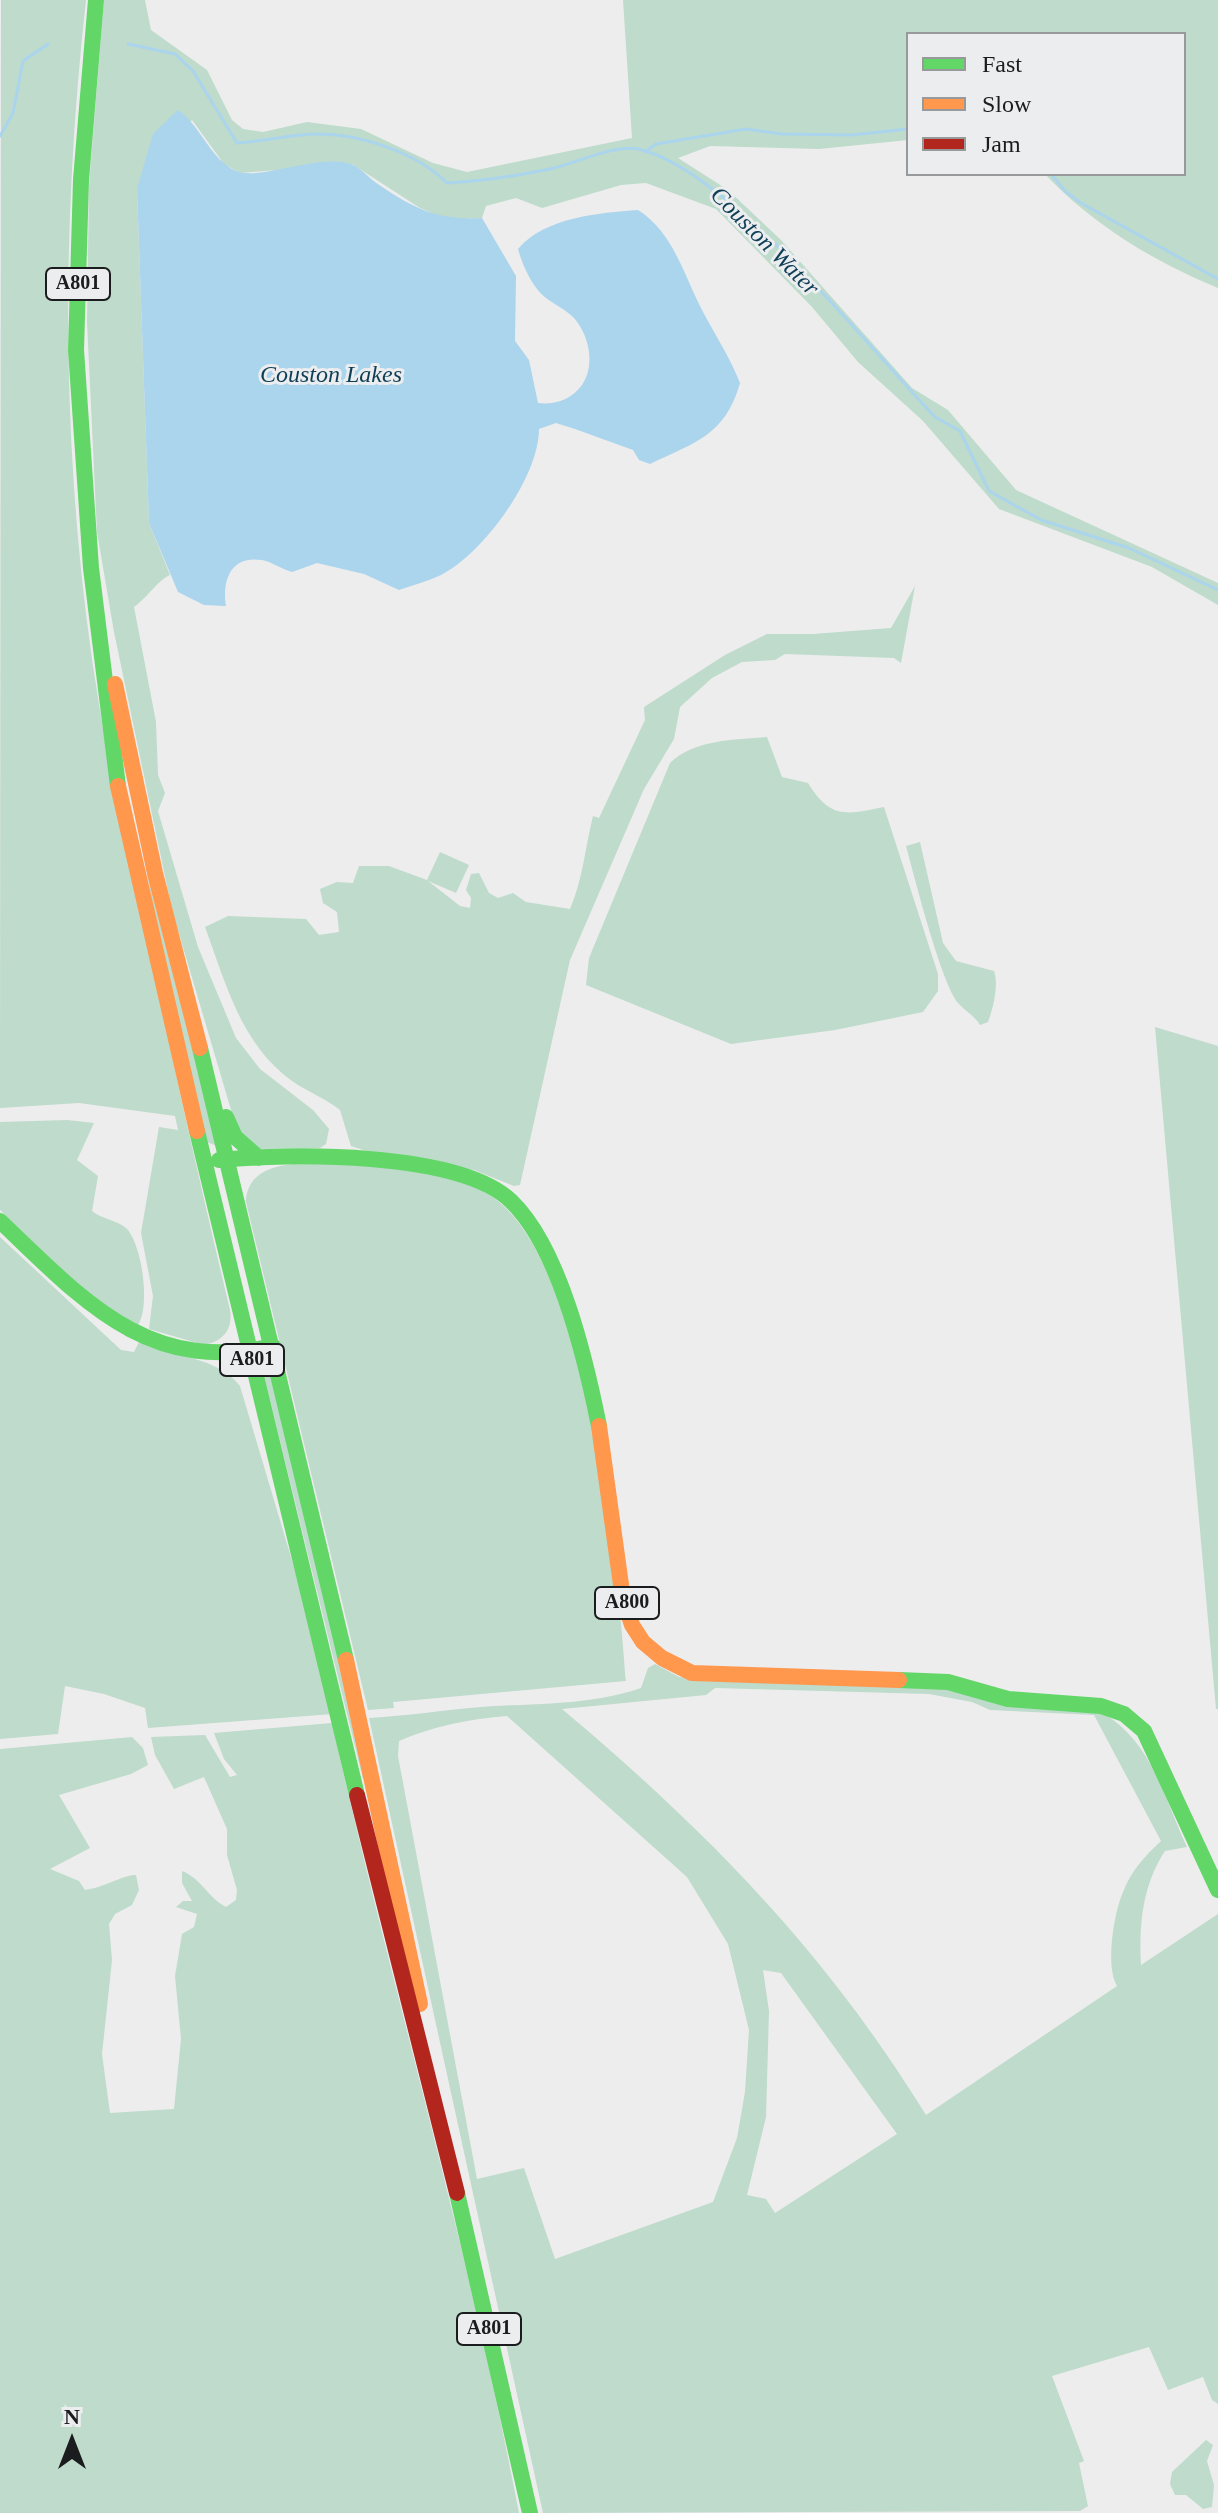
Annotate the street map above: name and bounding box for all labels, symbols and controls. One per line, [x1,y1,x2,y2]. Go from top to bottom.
legend [906,32,1186,176]
text: Fast [982,51,1022,77]
text: Slow [982,91,1031,117]
text: Jam [982,131,1021,157]
water label: Couston Water [703,181,825,303]
road number: A801 [46,268,110,300]
water label: Couston Lakes [260,362,402,390]
road number: A801 [220,1344,284,1376]
road number: A800 [595,1587,659,1619]
road number: A801 [457,2313,521,2345]
north arrow [32,2401,112,2481]
text: N [64,2404,80,2429]

